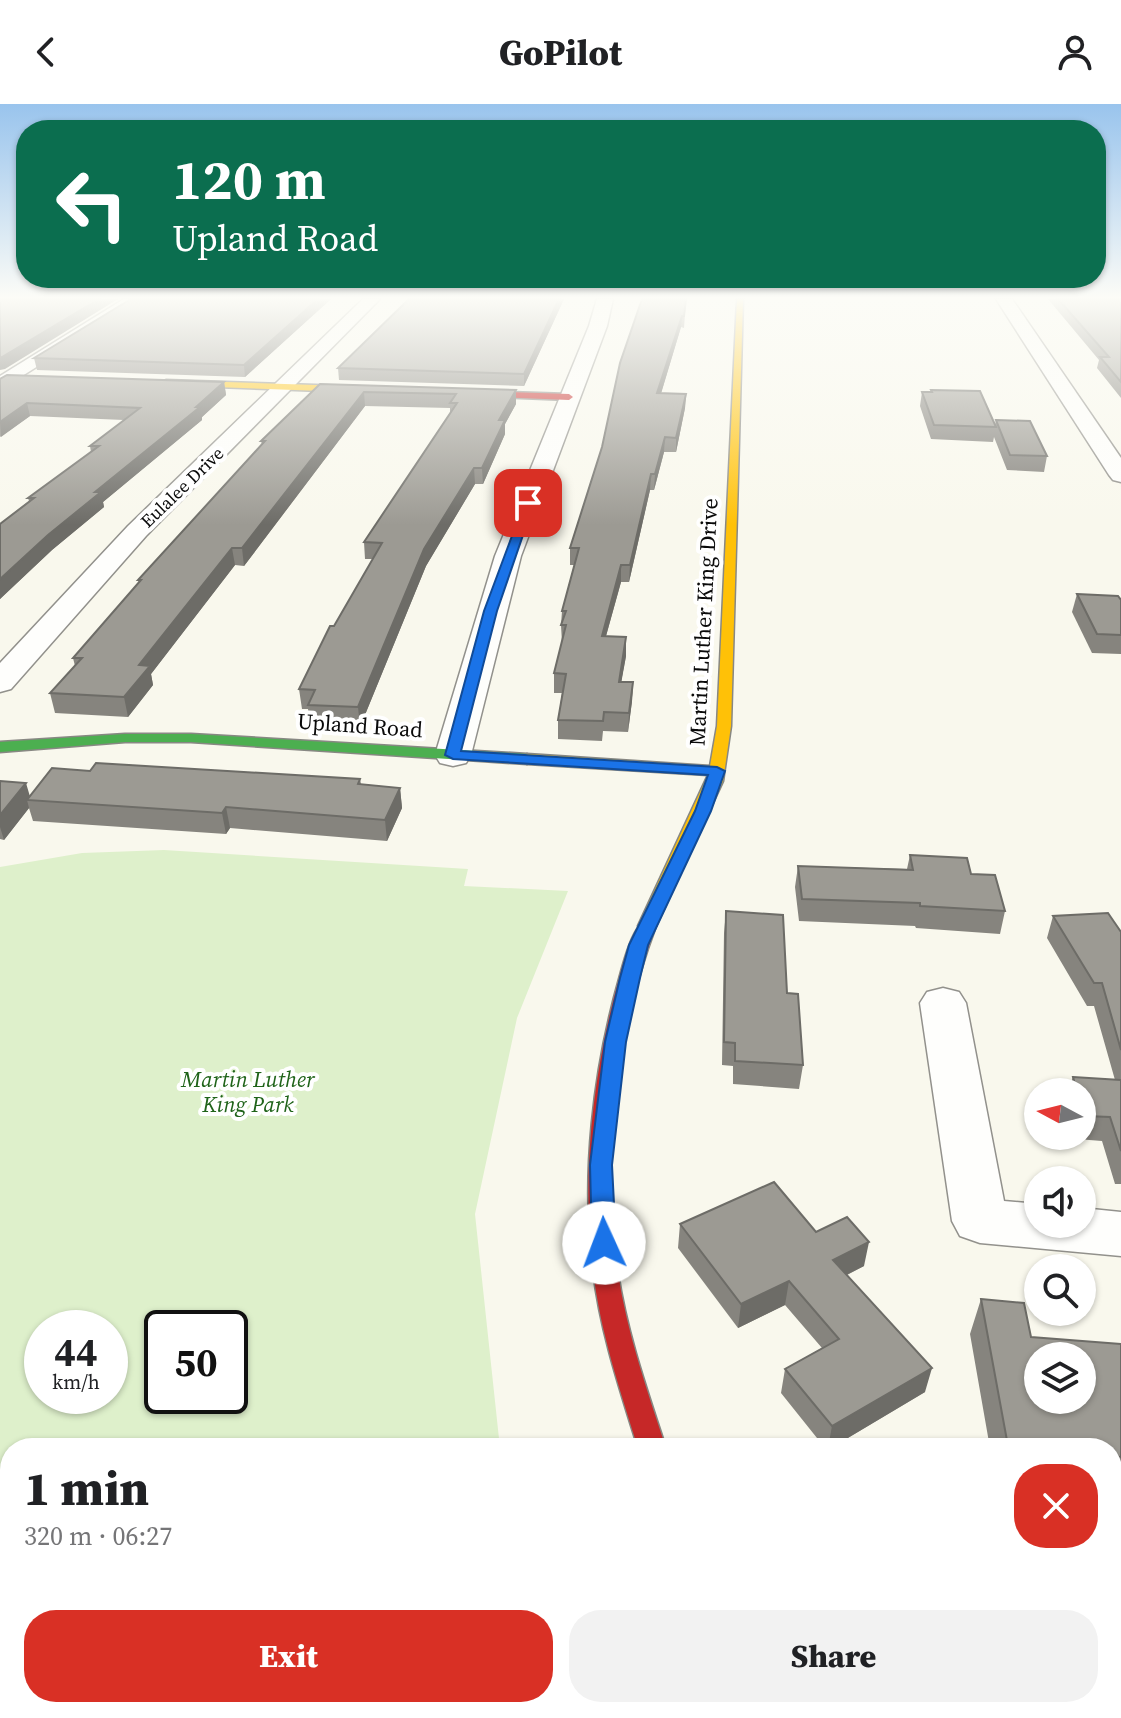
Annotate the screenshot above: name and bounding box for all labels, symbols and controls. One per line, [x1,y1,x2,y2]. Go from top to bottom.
text: GoPilot [499,28,622,77]
icon: back [24,30,68,74]
icon: person [1053,30,1097,74]
text: 120 m [172,141,326,218]
icon: left [40,152,144,256]
text: Upland Road [172,214,378,263]
street label: Eulalee Drive [135,441,229,533]
pin [494,469,562,537]
icon: arrive [506,481,550,525]
street label: Martin Luther King Drive [682,497,724,747]
street label: Upland Road [296,706,424,744]
park label: Martin Luther King Park [180,1064,316,1119]
north arrow [1024,1078,1096,1150]
map controls [1024,1078,1096,1414]
button: sound [1024,1166,1096,1238]
position arrow [562,1201,646,1285]
button: search [1024,1254,1096,1326]
speed limit sign: 50 [144,1310,248,1414]
text: 44 [54,1325,98,1379]
button: layers [1024,1342,1096,1414]
text: km/h [52,1368,100,1396]
text: 1 min [24,1455,149,1521]
button: close [1014,1464,1098,1548]
text: 320 m · 06:27 [24,1518,172,1554]
button: Exit [24,1610,553,1702]
button: Share [569,1610,1098,1702]

